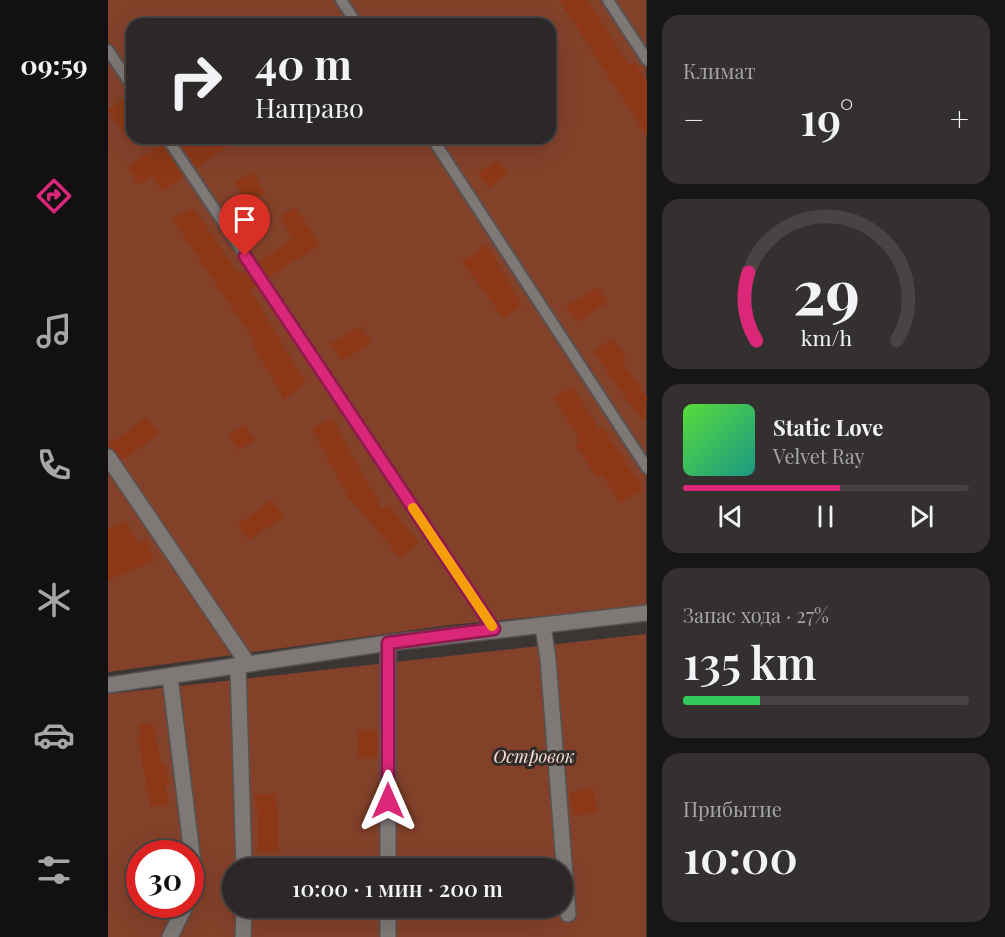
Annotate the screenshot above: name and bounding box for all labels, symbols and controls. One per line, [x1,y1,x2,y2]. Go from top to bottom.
text: 40 m [255,35,352,91]
icon: right [156,42,234,120]
text: 09:59 [20,46,88,82]
text: Климат [683,57,756,84]
text: 19° [800,87,854,147]
text: Направо [255,89,364,125]
text: − [683,96,704,140]
text: + [950,96,969,140]
icon: directions [33,175,75,217]
pin [219,194,270,256]
icon: arrive [228,203,261,236]
text: 29 [792,247,860,331]
icon: music [33,310,75,352]
text: km/h [800,324,852,352]
text: Static Love [773,412,883,442]
text: Velvet Ray [773,442,865,469]
icon: phone [33,444,75,486]
icon: previous [714,500,747,533]
icon: pause [809,500,842,533]
icon: next [905,500,938,533]
icon: climate [33,579,75,621]
text: Запас хода · 27% [683,601,829,628]
text: 135 km [683,631,817,691]
icon: car [33,714,75,756]
park label: Островок [493,744,575,768]
position arrow [356,769,420,833]
text: Прибытие [683,795,782,822]
text: 10:00 [683,825,798,885]
speed limit sign: 30 [126,840,204,918]
icon: filters [33,849,75,891]
text: 10:00 · 1 мин · 200 m [292,873,503,903]

